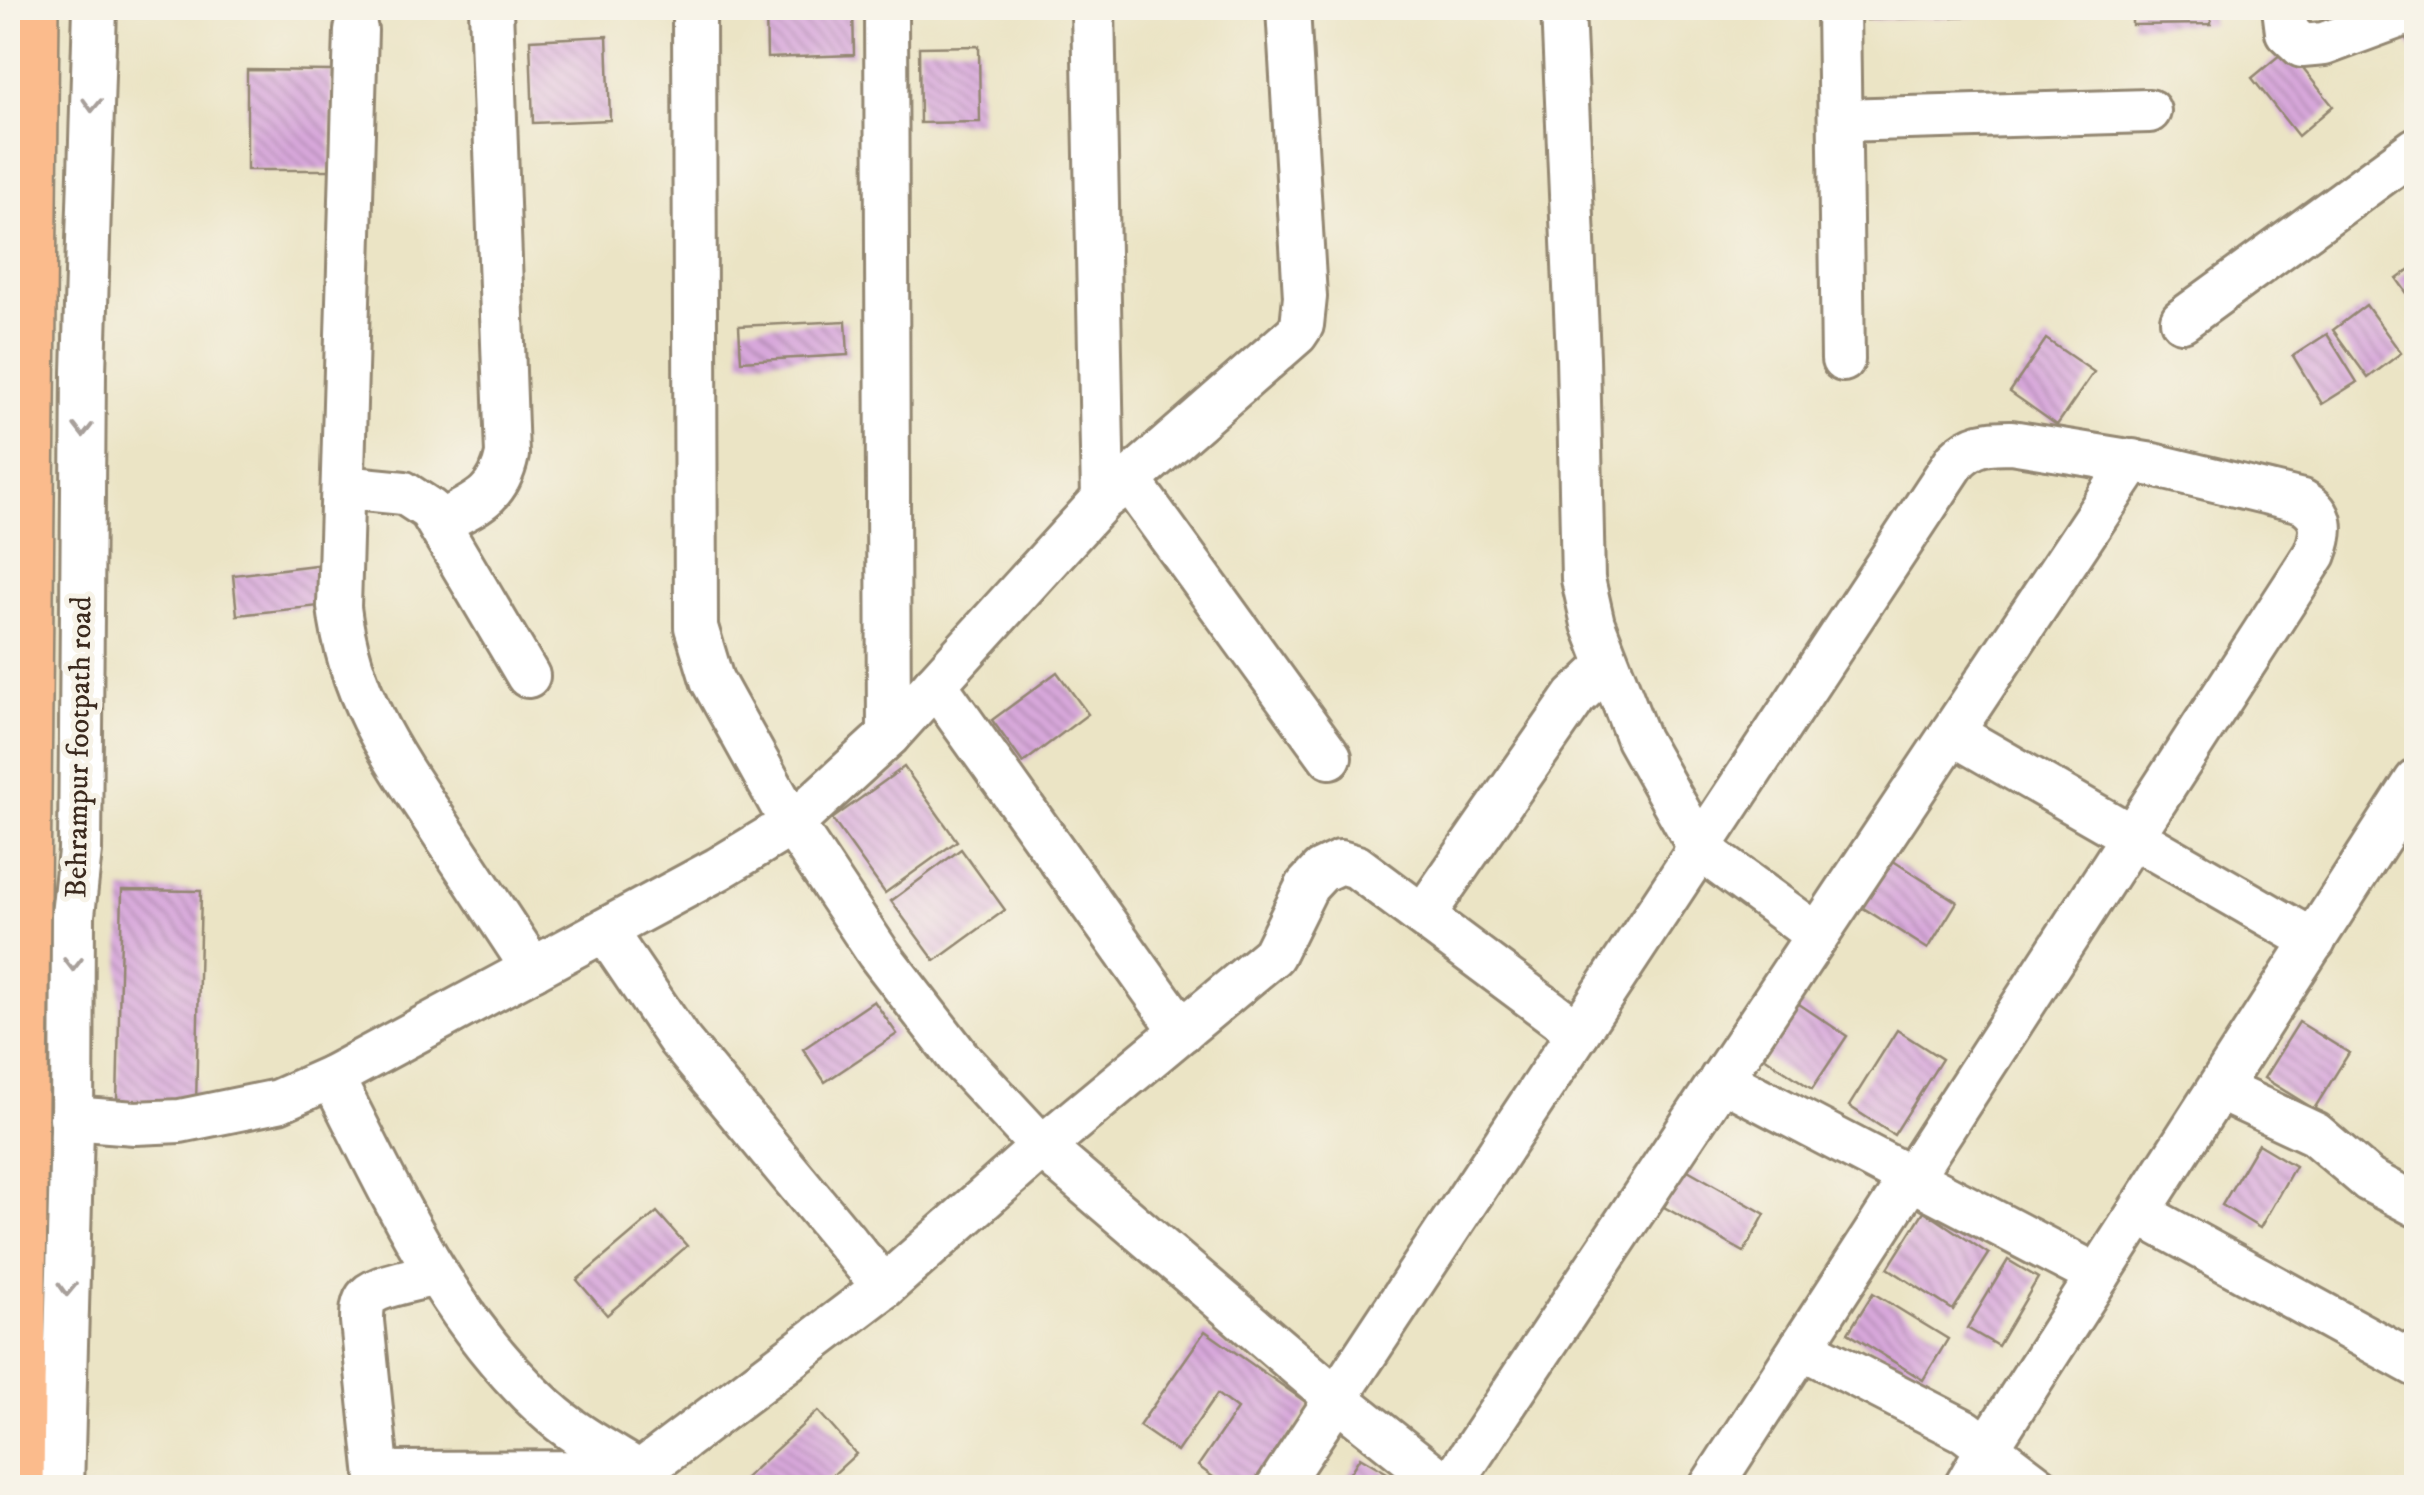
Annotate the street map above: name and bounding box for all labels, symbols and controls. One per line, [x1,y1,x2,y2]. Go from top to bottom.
one-way arrow [81,97,102,113]
one-way arrow [72,422,94,438]
street label: Behrampur footpath road [58,596,101,898]
one-way arrow [62,958,84,973]
one-way arrow [57,1282,78,1298]

